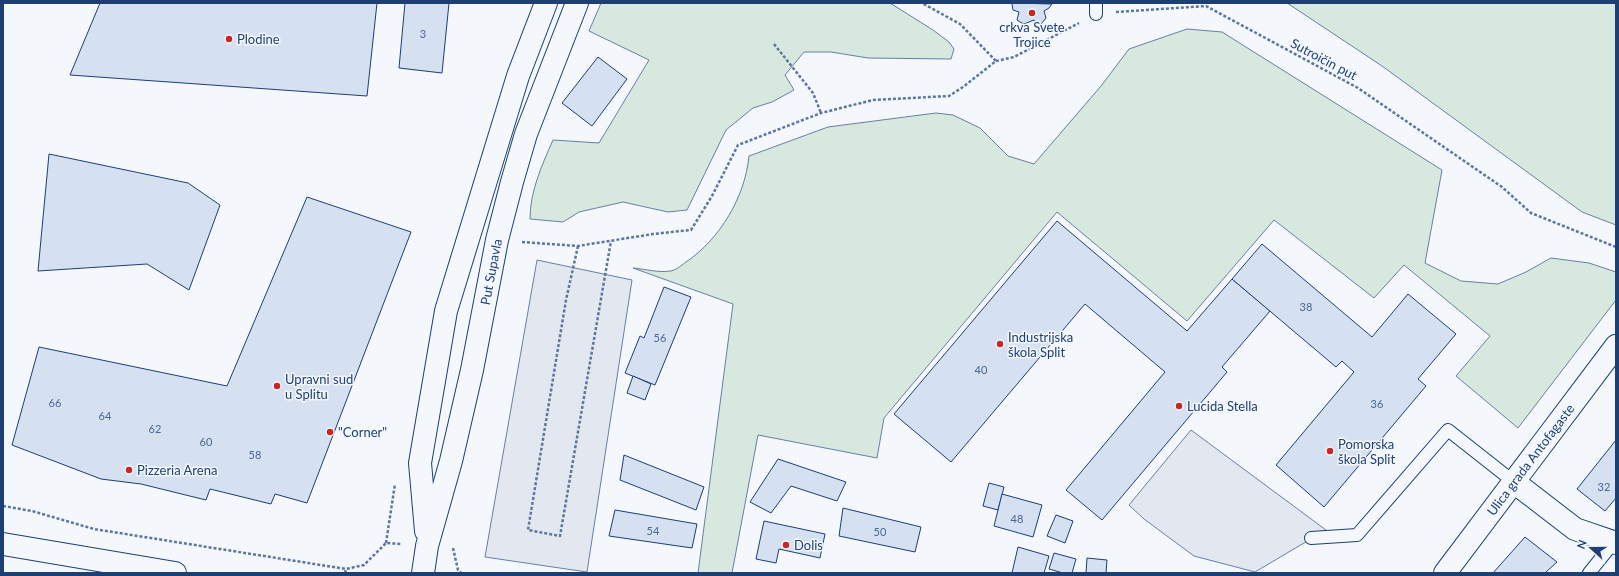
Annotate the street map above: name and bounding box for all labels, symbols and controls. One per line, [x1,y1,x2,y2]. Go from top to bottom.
marker: crkva Svete Trojice [1027,8,1037,18]
place label: crkva Svete Trojice [999,19,1065,50]
house number: 3 [420,27,426,40]
place label: Plodine [237,31,280,47]
marker: Plodine [224,34,234,44]
street label: Sutroičin put [1288,35,1360,83]
street label: Put Supavla [477,237,505,306]
house number: 38 [1300,300,1312,313]
place label: Industrijska škola Split [1008,329,1073,360]
house number: 56 [654,331,666,344]
marker: Industrijska škola Split [995,339,1005,349]
house number: 40 [975,363,988,376]
place label: Upravni sud u Splitu [285,371,353,402]
marker: Upravni sud u Splitu [272,381,282,391]
house number: 66 [49,396,61,409]
house number: 36 [1371,397,1383,410]
place label: Lucida Stella [1187,398,1258,414]
marker: Lucida Stella [1174,401,1184,411]
street label: Ulica grada Antofagaste [1483,401,1578,518]
house number: 64 [99,409,112,422]
house number: 62 [149,422,161,435]
place label: "Corner" [338,424,387,440]
marker: "Corner" [325,427,335,437]
house number: 60 [200,435,213,448]
place label: Pomorska škola Split [1338,436,1395,467]
marker: Pomorska škola Split [1325,446,1335,456]
house number: 58 [249,448,261,461]
place label: Pizzeria Arena [137,462,217,478]
marker: Pizzeria Arena [124,465,134,475]
house number: 32 [1598,480,1610,493]
house number: 48 [1011,512,1023,525]
house number: 54 [647,524,660,537]
house number: 50 [874,525,887,538]
north arrow [1571,528,1611,568]
place label: Dolis [794,537,823,553]
text: N [1574,538,1589,551]
marker: Dolis [781,540,791,550]

